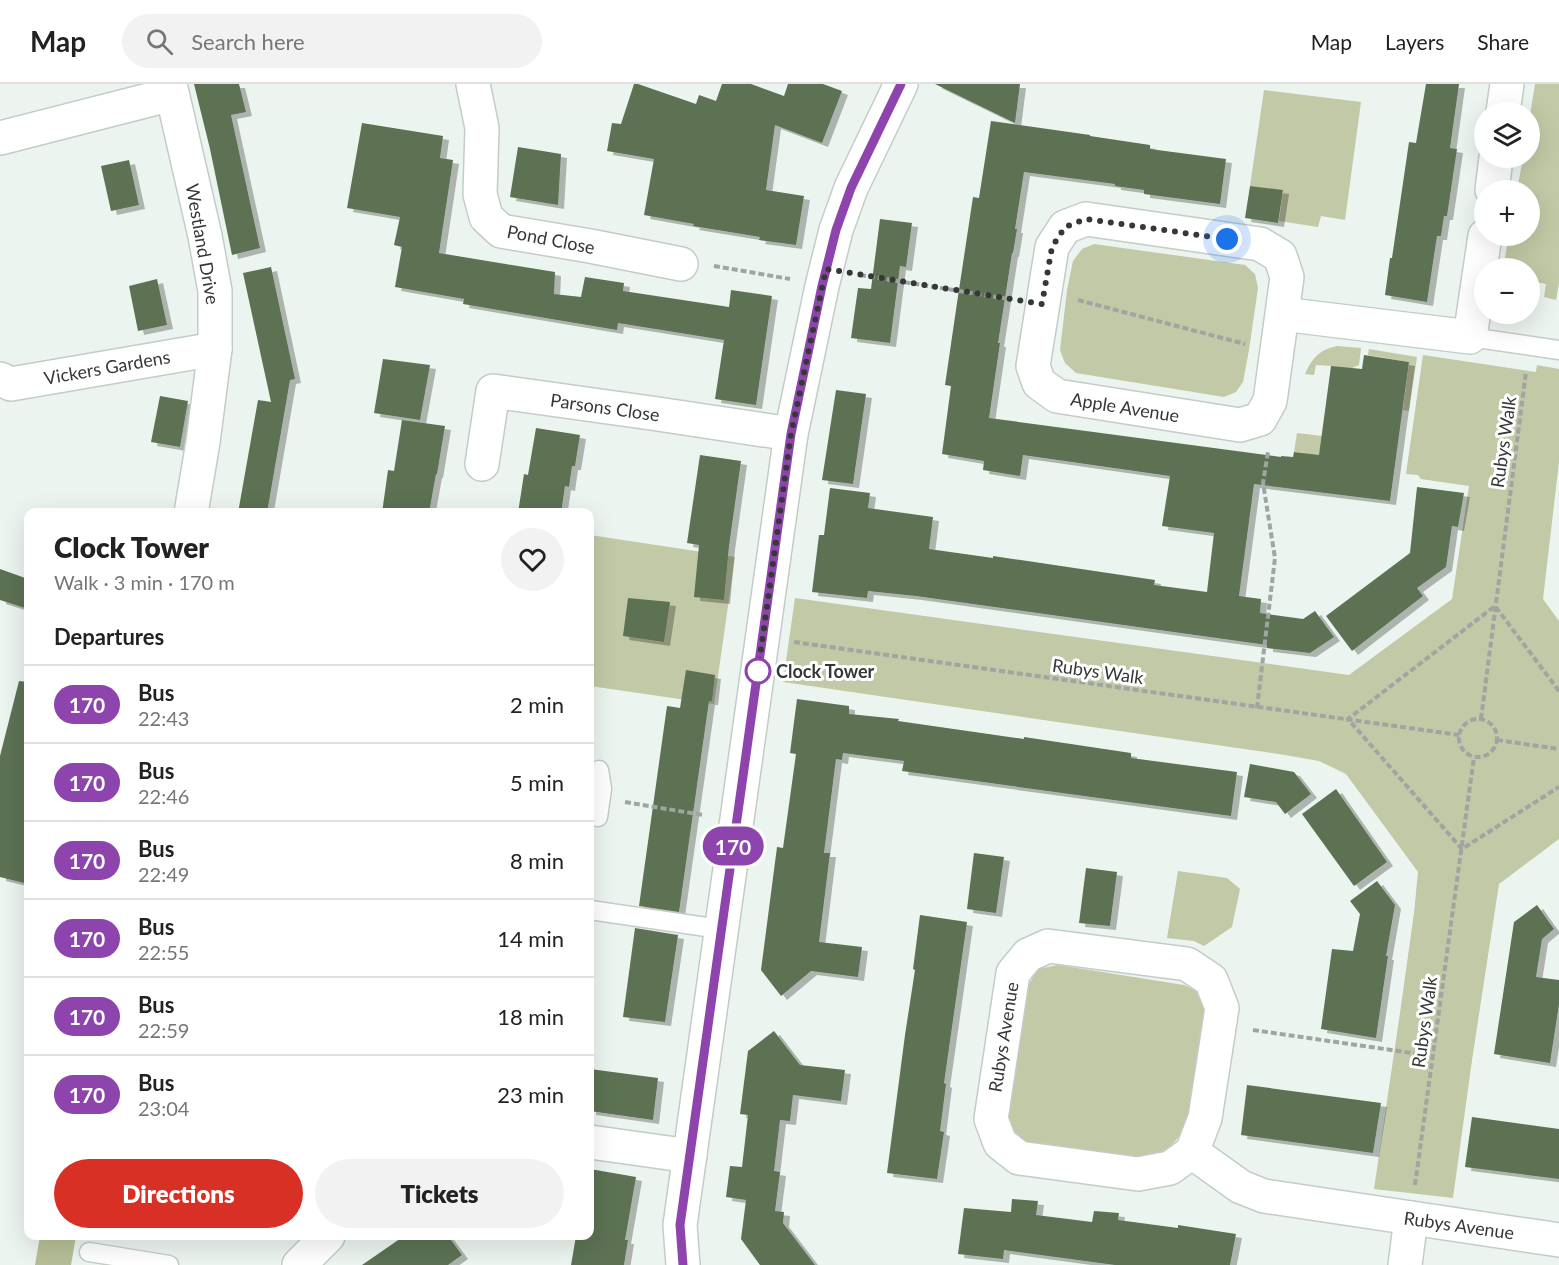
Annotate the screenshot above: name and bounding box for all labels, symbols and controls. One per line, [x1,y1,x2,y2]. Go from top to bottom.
search box [122,14,542,68]
text: Map [30,24,86,58]
icon: search [143,25,176,58]
text: Search here [191,28,305,55]
text: Map [1311,29,1352,54]
text: Layers [1385,29,1444,54]
text: Share [1477,29,1529,54]
map controls [1474,102,1540,324]
button: layers [1474,102,1540,168]
button: + [1474,180,1540,246]
street label: Westland Drive [182,182,224,306]
street label: Pond Close [505,220,597,258]
your location [1212,224,1242,254]
button: − [1474,258,1540,324]
street label: Vickers Gardens [42,345,172,389]
street label: Parsons Close [549,388,661,426]
street label: Apple Avenue [1069,388,1181,426]
street label: Rubys Walk [1486,394,1520,489]
button: heart [501,528,564,591]
text: Clock Tower [54,530,209,564]
text: Walk · 3 min · 170 m [54,570,235,594]
text: Departures [54,623,164,650]
street label: Rubys Walk [1051,654,1146,688]
marker: Clock Tower [745,658,771,684]
place label: Clock Tower [776,660,875,682]
text: Bus [138,679,174,706]
text: 2 min [510,691,564,718]
text: 170 [69,692,105,717]
text: 22:43 [138,706,189,730]
text: Bus [138,757,174,784]
text: 5 min [510,769,564,796]
text: 170 [69,770,105,795]
text: 22:46 [138,784,189,808]
line badge: 170 [698,826,768,866]
text: 170 [715,834,751,859]
text: Bus [138,835,174,862]
text: 8 min [510,847,564,874]
text: 170 [69,848,105,873]
text: 22:49 [138,862,189,886]
text: Bus [138,913,174,940]
text: 14 min [497,925,564,952]
text: 170 [69,926,105,951]
text: 22:55 [138,940,189,964]
street label: Rubys Walk [1407,974,1441,1069]
street label: Rubys Avenue [983,980,1023,1094]
text: Bus [138,991,174,1018]
text: 18 min [497,1003,564,1030]
text: 170 [69,1004,105,1029]
text: 22:59 [138,1018,189,1042]
text: Bus [138,1069,174,1096]
text: 23 min [497,1081,564,1108]
text: 170 [69,1082,105,1107]
text: 23:04 [138,1096,189,1120]
button: Directions [54,1159,303,1228]
button: Tickets [315,1159,564,1228]
street label: Rubys Avenue [1402,1206,1516,1244]

